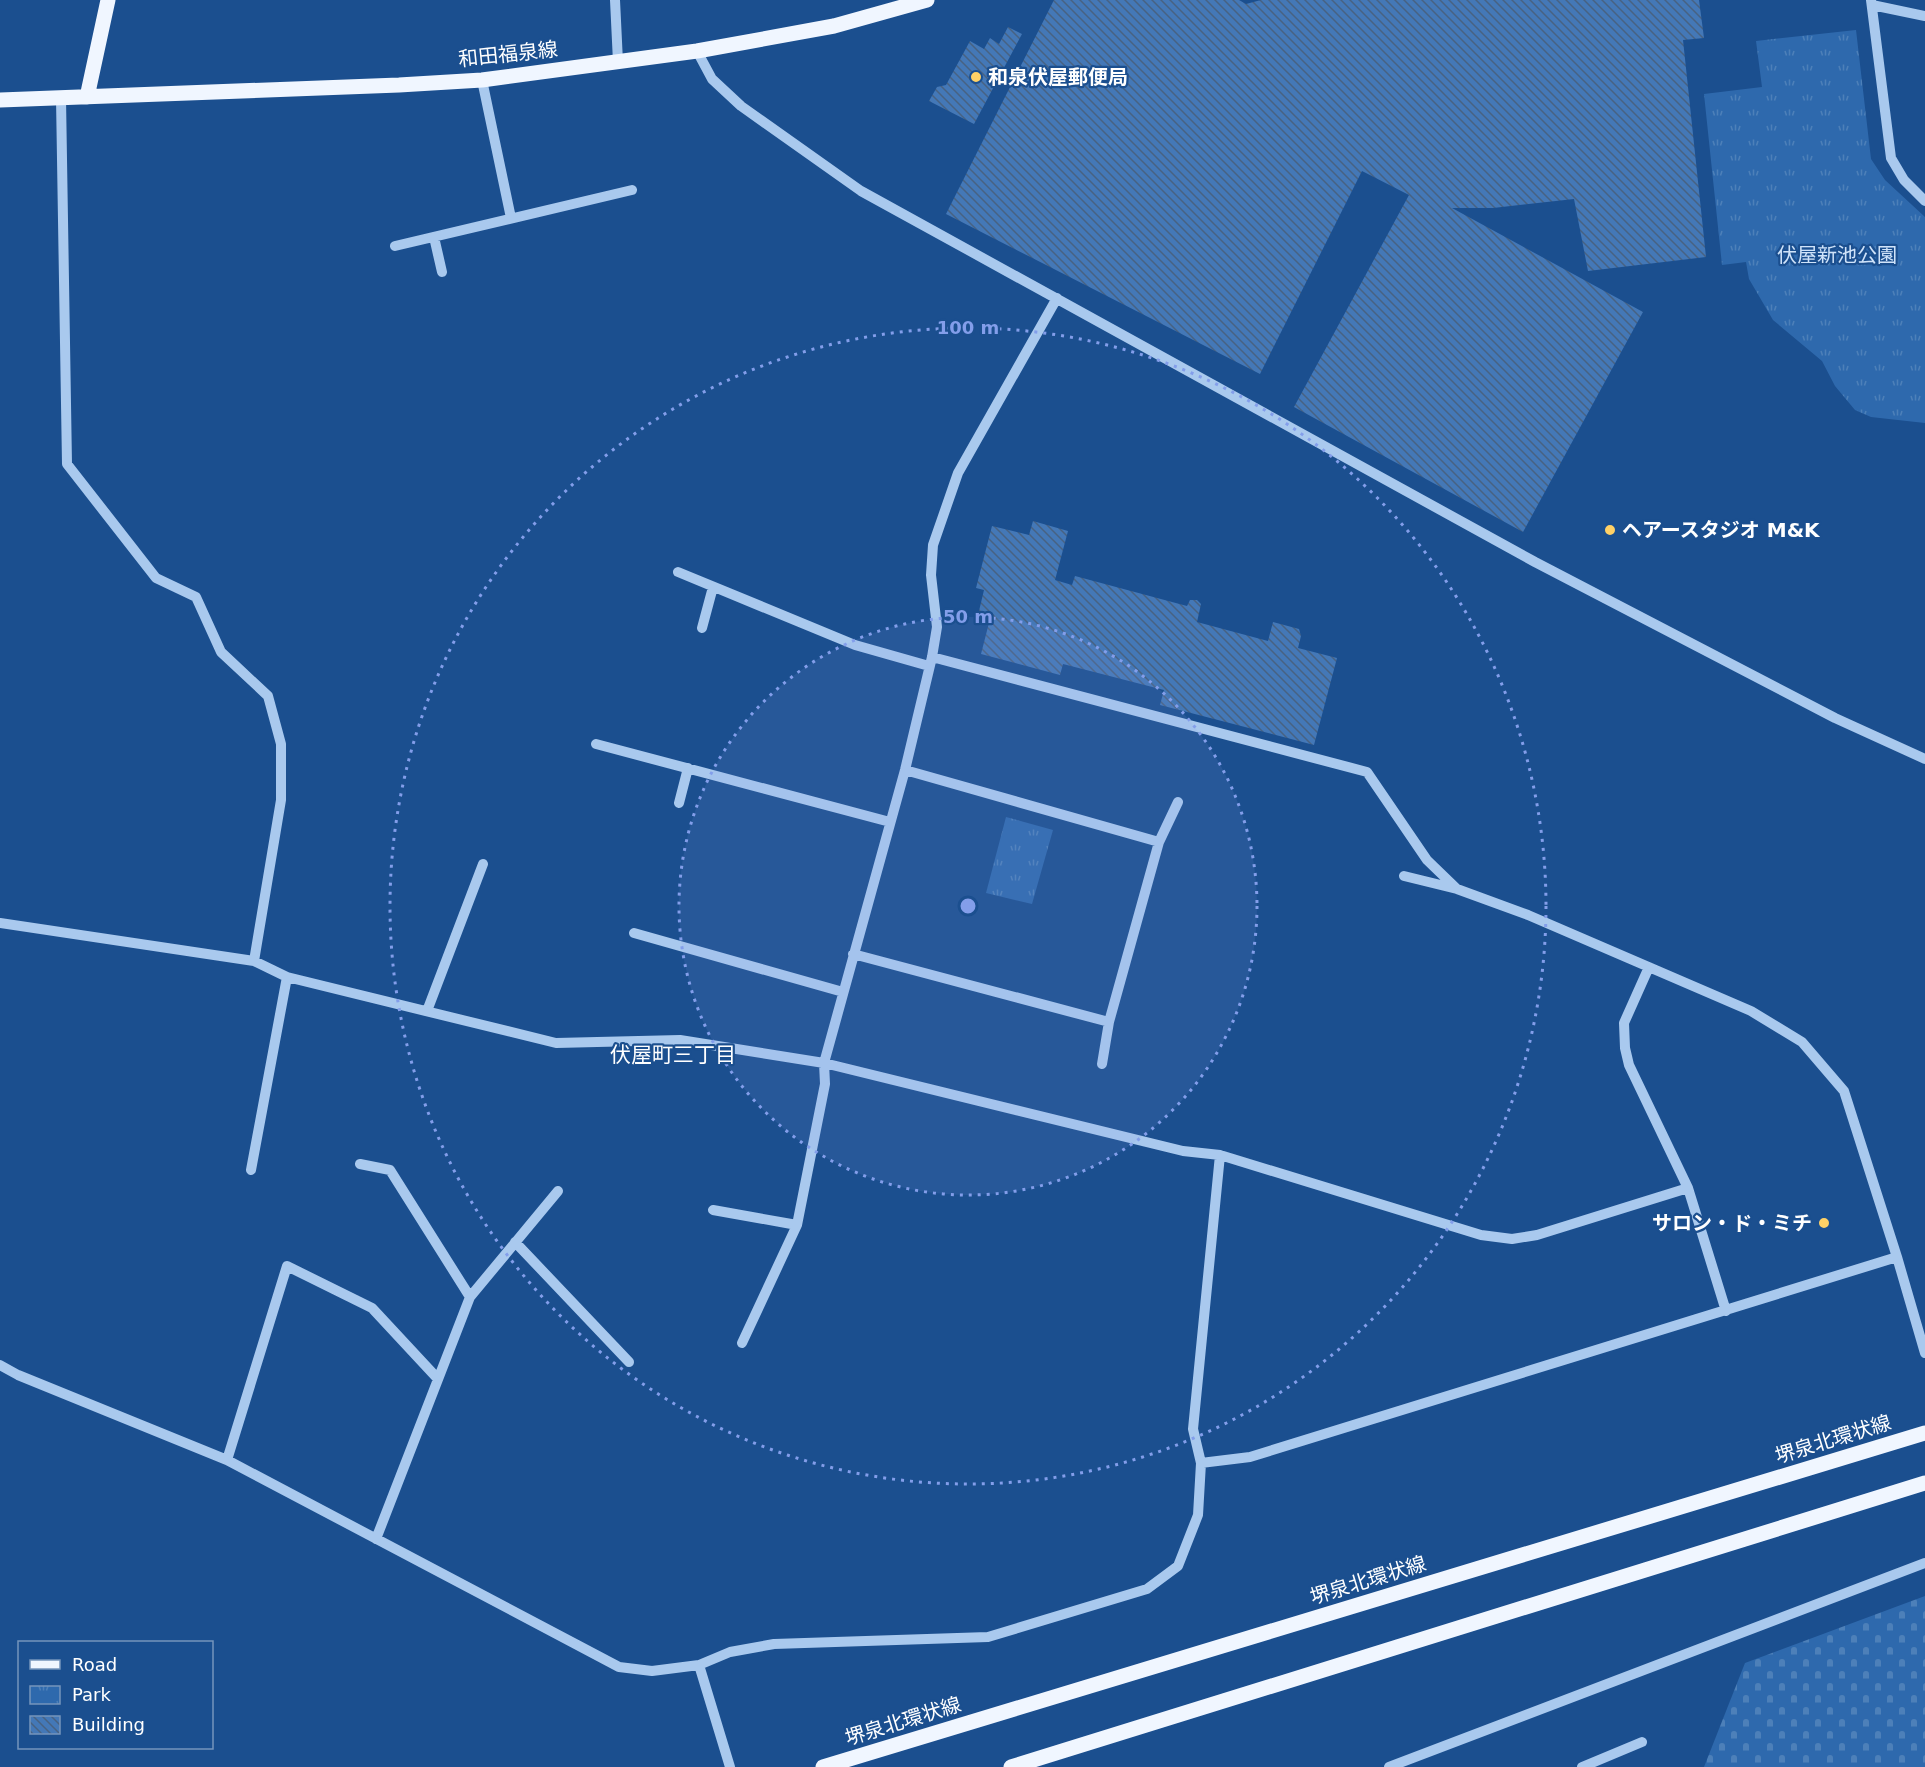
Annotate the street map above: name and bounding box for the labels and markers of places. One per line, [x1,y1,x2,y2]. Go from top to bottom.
place label: 和泉伏屋郵便局 [988,65,1128,89]
marker: 和泉伏屋郵便局 [969,70,983,84]
place label: ヘアースタジオ M&K [1622,518,1821,542]
marker: ヘアースタジオ M&K [1603,523,1617,537]
centre of rings [958,896,978,916]
place label: サロン・ド・ミチ [1652,1211,1812,1235]
marker: サロン・ド・ミチ [1817,1216,1831,1230]

